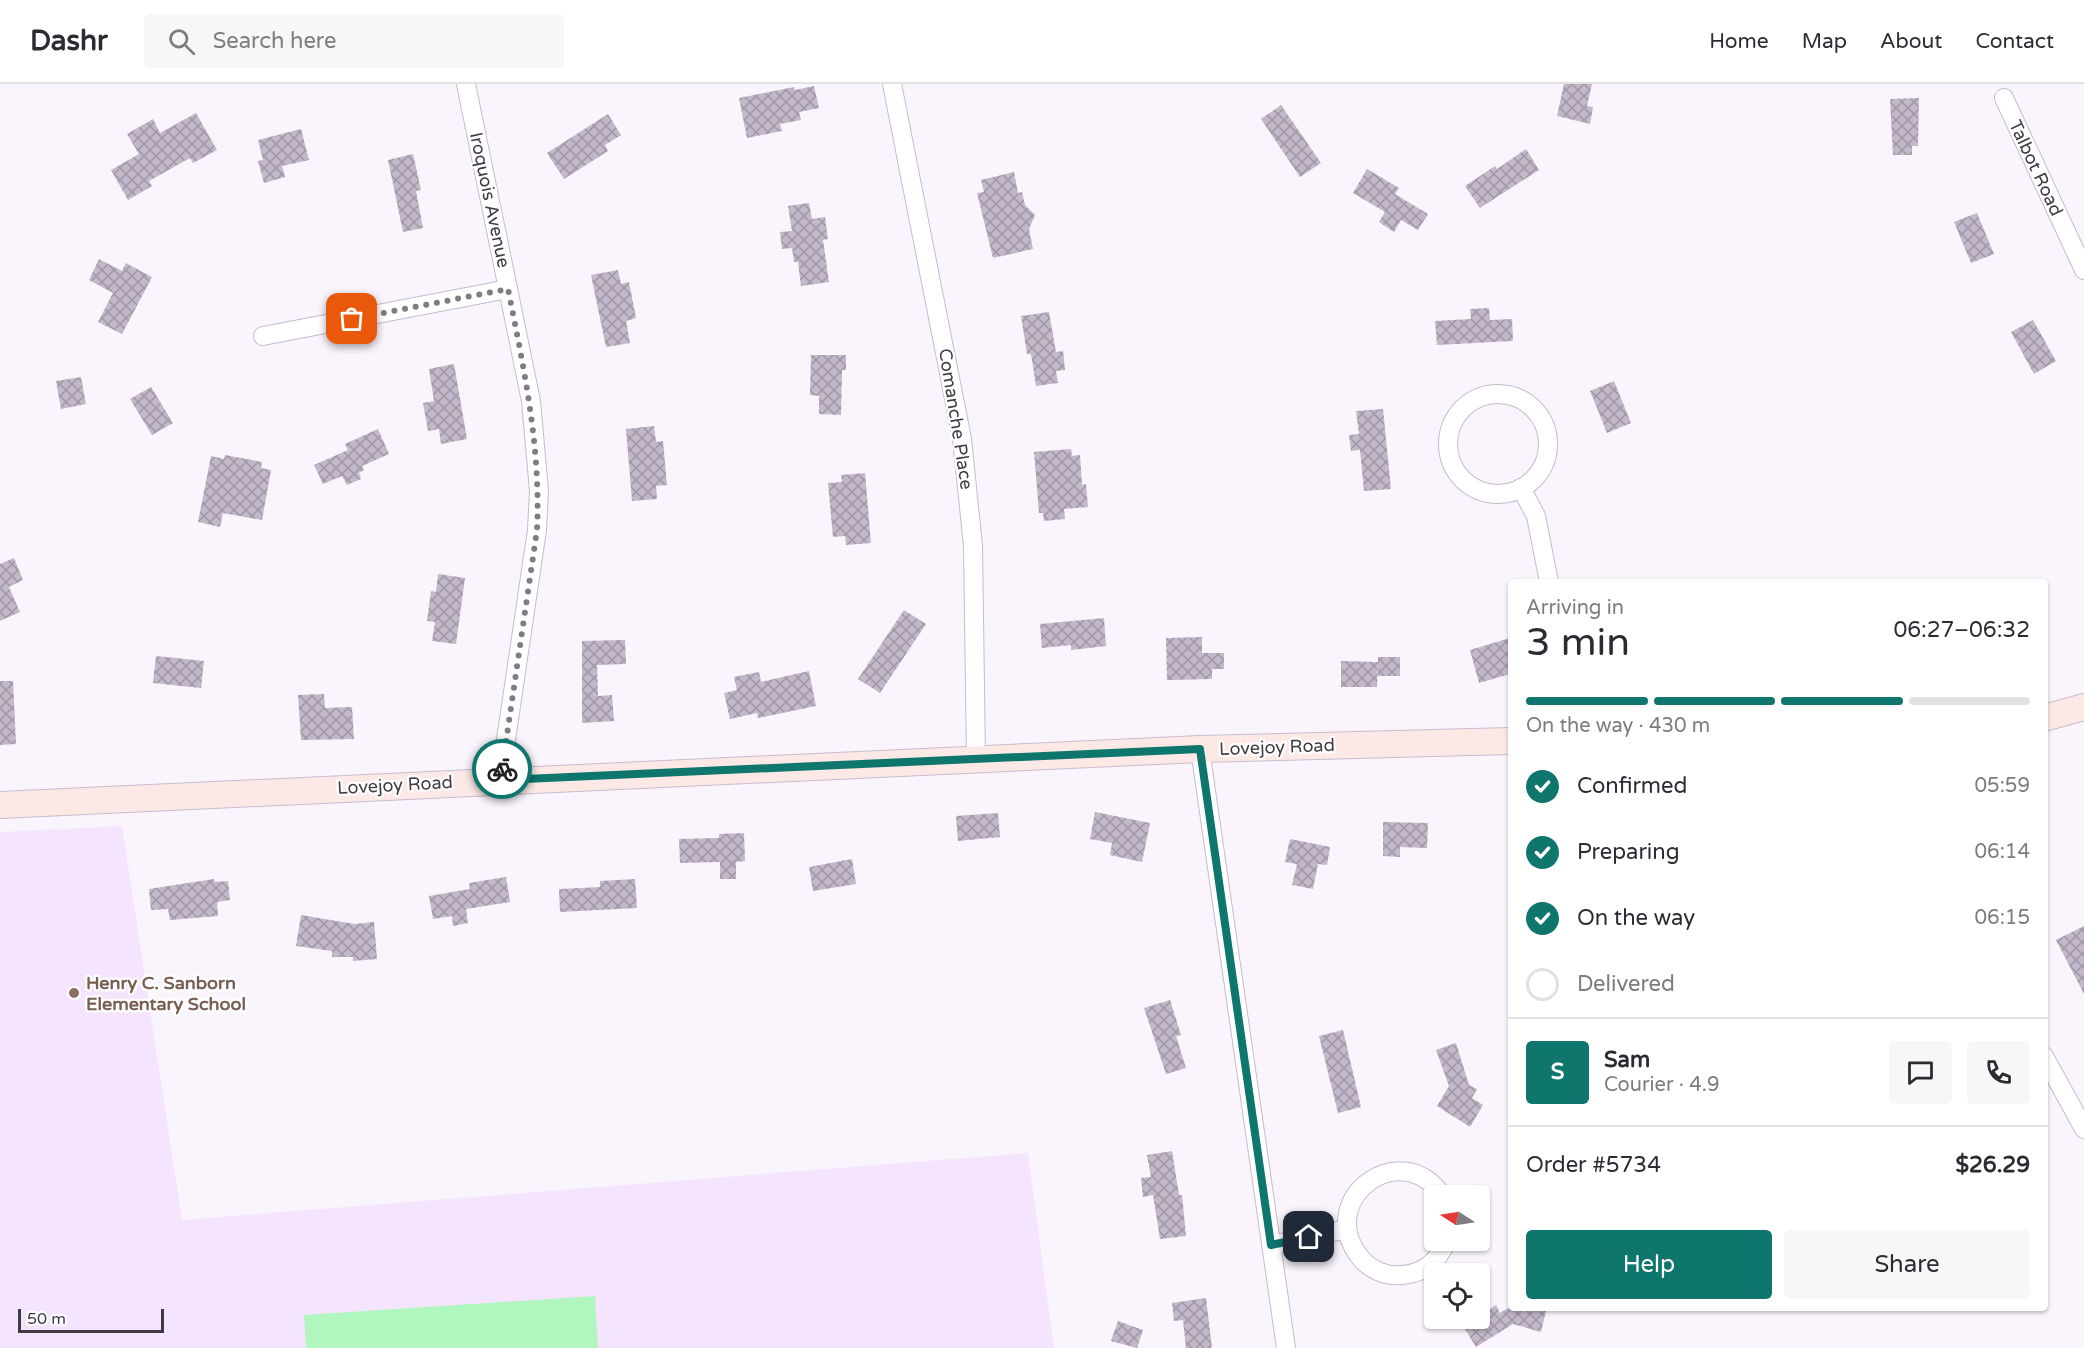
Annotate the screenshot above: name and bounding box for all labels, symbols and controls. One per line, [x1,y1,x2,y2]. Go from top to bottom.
search box [144,14,564,68]
text: Dashr [30,24,108,58]
icon: search [165,25,198,58]
text: Search here [213,28,336,54]
text: Home [1709,29,1769,54]
text: Map [1802,29,1847,54]
text: About [1880,29,1942,54]
text: Contact [1975,29,2054,54]
street label: Talbot Road [2004,117,2068,219]
street label: Iroquois Avenue [465,130,515,270]
pin [326,293,377,344]
icon: bag [335,302,368,335]
street label: Comanche Place [934,347,978,491]
text: Arriving in [1526,596,1624,620]
text: 06:27–06:32 [1893,617,2030,643]
text: 3 min [1526,619,1630,666]
text: On the way · 430 m [1526,714,1710,738]
street label: Lovejoy Road [1219,734,1335,760]
courier [472,739,532,799]
icon: bike [486,753,519,786]
icon: check [1526,770,1559,803]
street label: Lovejoy Road [337,771,453,799]
text: Confirmed [1577,773,1687,799]
text: 05:59 [1975,774,2030,798]
icon: check [1526,836,1559,869]
text: Preparing [1577,839,1680,865]
text: 06:14 [1975,840,2030,864]
icon: check [1526,902,1559,935]
text: On the way [1577,905,1695,931]
text: 06:15 [1975,906,2030,930]
text: Delivered [1577,971,1675,997]
place label: Henry C. Sanborn Elementary School [86,972,246,1015]
marker: Henry C. Sanborn Elementary School [67,986,81,1000]
button: chat [1889,1041,1952,1104]
button: phone [1967,1041,2030,1104]
text: Sam [1604,1047,1650,1073]
text: S [1551,1059,1564,1085]
text: Courier · 4.9 [1604,1073,1719,1097]
text: Order #5734 [1526,1152,1661,1178]
text: $26.29 [1955,1152,2030,1178]
north arrow [1424,1185,1490,1251]
map controls [1424,1185,1490,1329]
pin [1283,1211,1334,1262]
icon: home [1292,1220,1325,1253]
button: Help [1526,1230,1772,1299]
button: Share [1784,1230,2030,1299]
button: locate [1424,1263,1490,1329]
scale bar [18,1306,164,1334]
text: 50 m [27,1309,66,1329]

